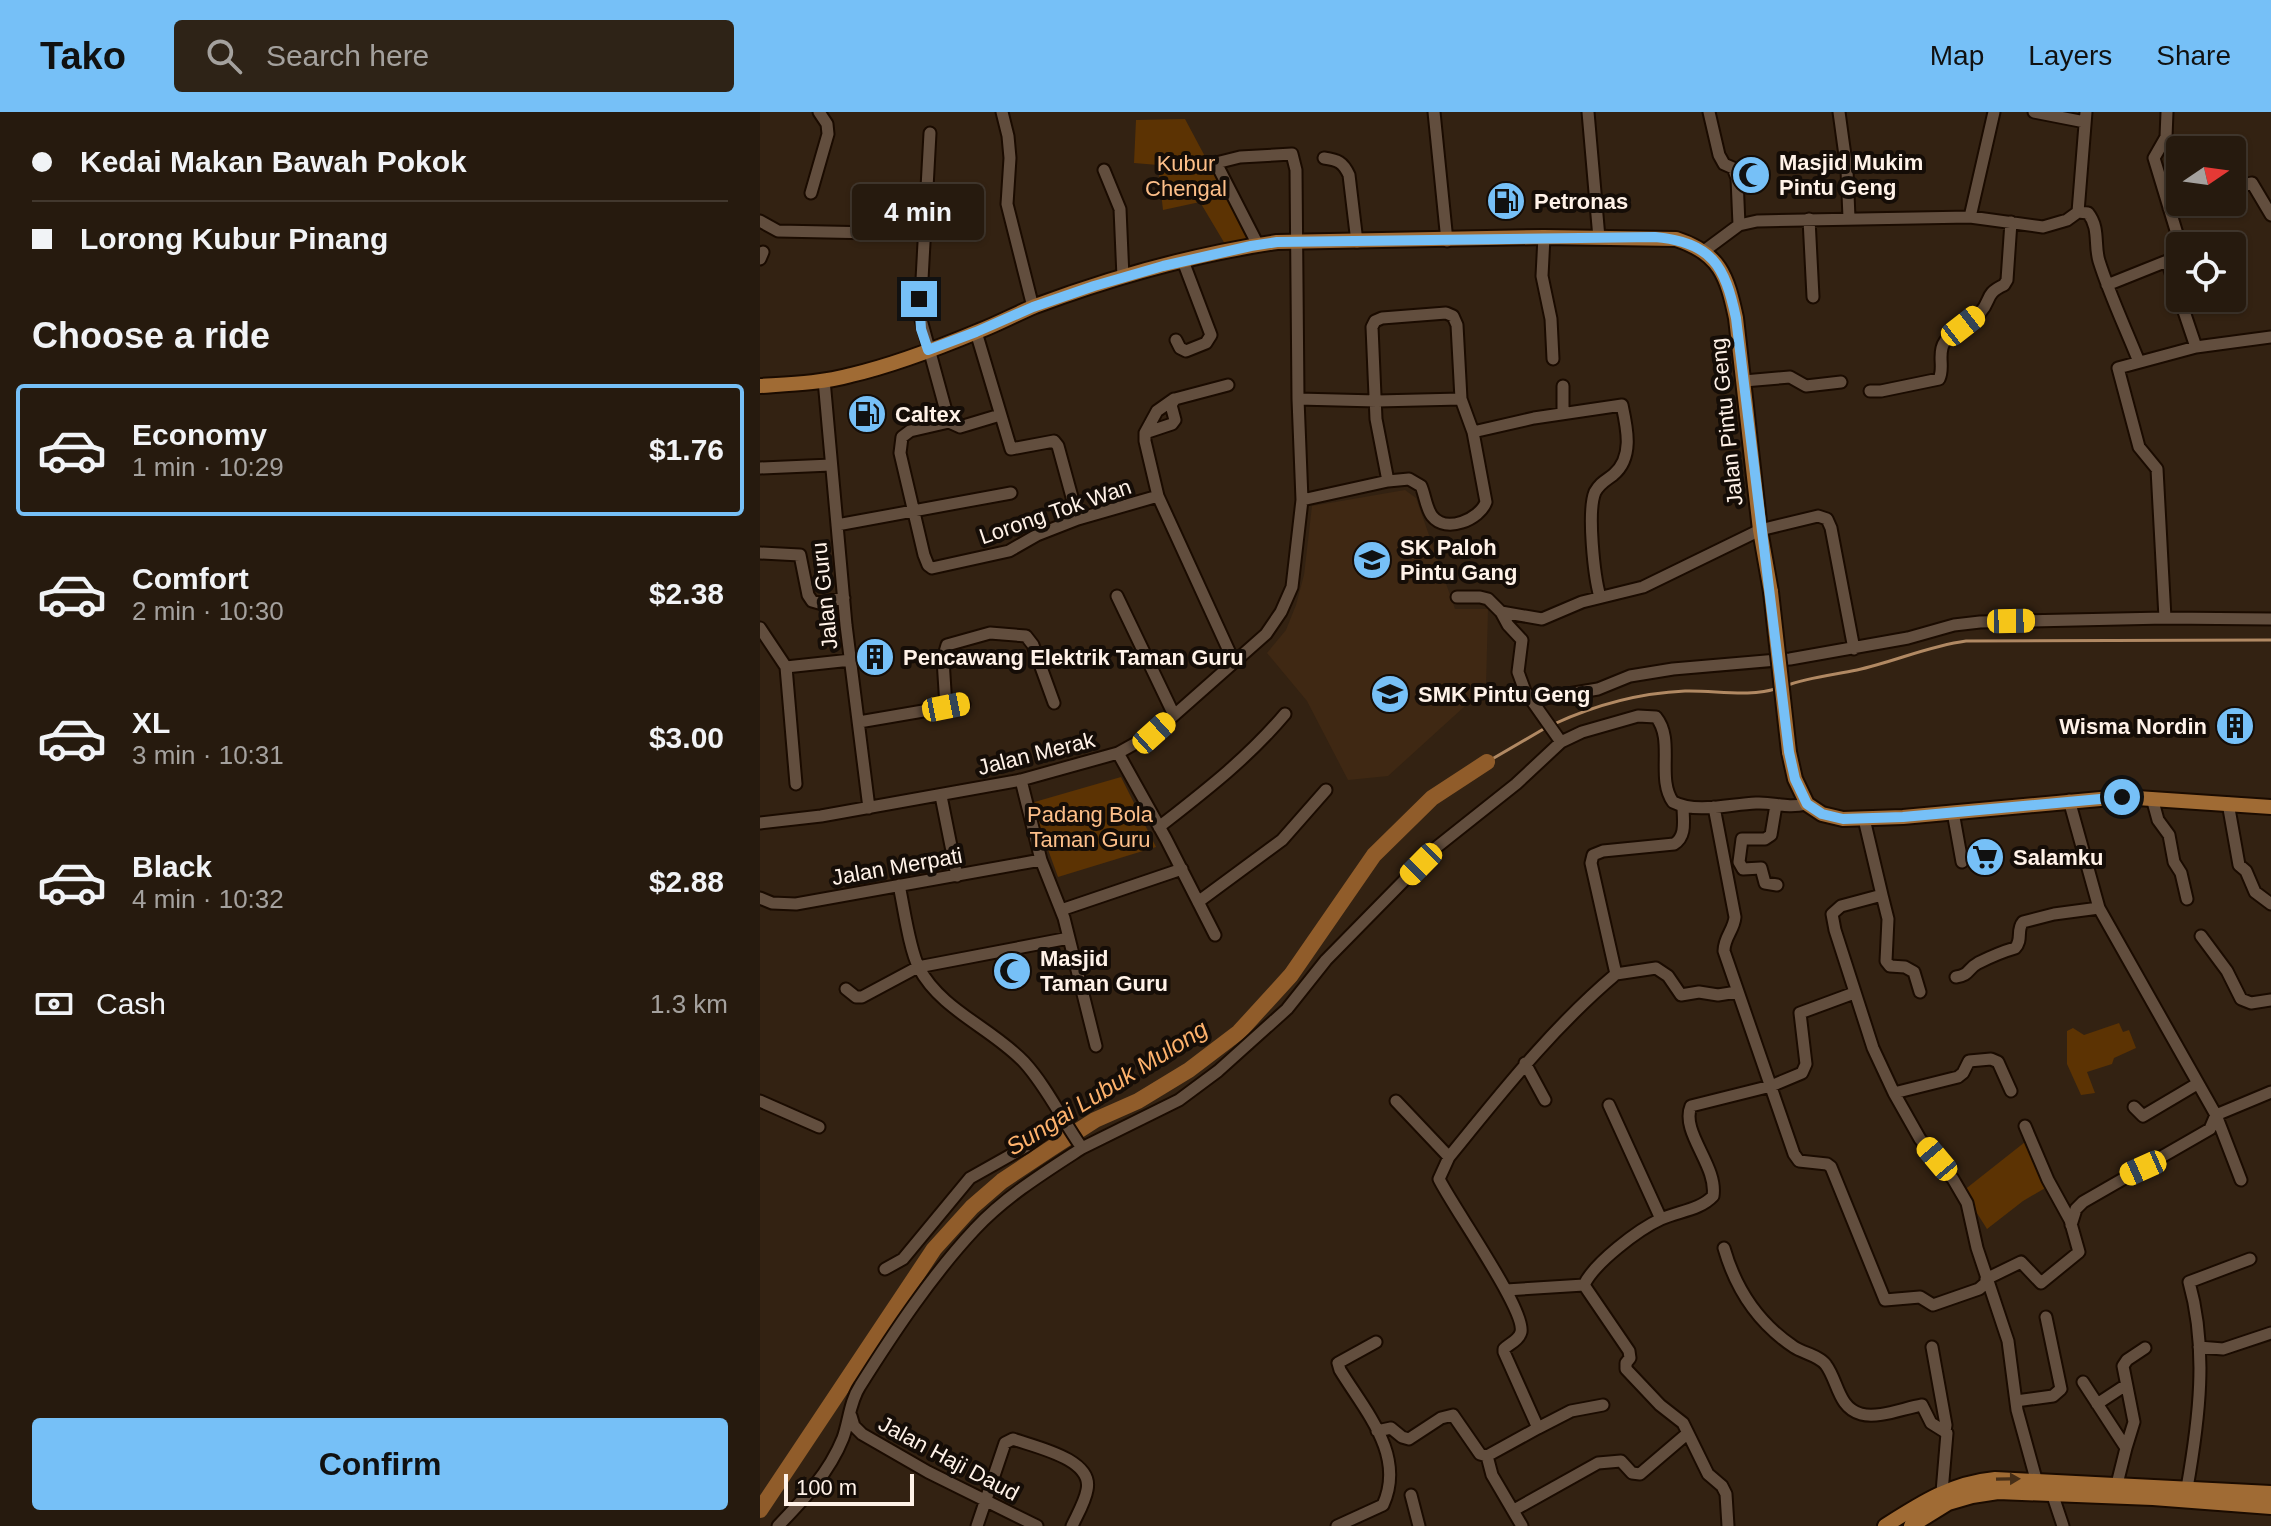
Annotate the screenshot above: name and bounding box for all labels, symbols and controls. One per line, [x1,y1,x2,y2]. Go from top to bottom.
search box [174,20,734,92]
icon: search [202,34,246,78]
text: Tako [40,35,126,77]
text: Search here [266,39,429,72]
text: Map [1930,40,1984,71]
text: Layers [2028,40,2112,71]
text: Share [2156,40,2231,71]
north arrow [2166,136,2246,216]
map controls [2166,136,2246,312]
text: Kedai Makan Bawah Pokok [80,145,467,178]
place label: Masjid Mukim Pintu Geng [1779,150,1923,200]
park label: Kubur Chengal [1145,151,1227,201]
mosque icon: Masjid Mukim Pintu Geng [1730,154,1772,196]
fuel station icon: Petronas [1485,180,1527,222]
callout: 4 min [853,183,985,239]
place label: Petronas [1534,189,1628,214]
text: 4 min [884,197,952,227]
text: Lorong Kubur Pinang [80,222,388,255]
button: locate [2166,232,2246,312]
route end [901,281,937,317]
car [1937,302,1989,350]
text: Choose a ride [32,315,270,356]
street label: Jalan Pintu Geng [1705,337,1748,507]
fuel station icon: Caltex [846,393,888,435]
place label: Caltex [895,402,962,427]
icon: car [36,414,108,486]
text: Economy [132,418,267,451]
text: $1.76 [649,433,724,466]
text: 1 min · 10:29 [132,452,284,482]
street label: Lorong Tok Wan [976,474,1134,549]
place label: SK Paloh Pintu Gang [1400,535,1517,585]
school or university icon: SK Paloh Pintu Gang [1351,539,1393,581]
street label: Jalan Guru [806,541,843,651]
icon: car [36,558,108,630]
text: Comfort [132,562,249,595]
text: $2.38 [649,577,724,610]
text: 2 min · 10:30 [132,596,284,626]
car [1987,609,2035,633]
building icon: Pencawang Elektrik Taman Guru [854,636,896,678]
place label: Pencawang Elektrik Taman Guru [903,645,1244,670]
school or university icon: SMK Pintu Geng [1369,673,1411,715]
place label: SMK Pintu Geng [1418,682,1590,707]
car [920,691,972,723]
icon: car [36,702,108,774]
building icon: Wisma Nordin [2214,705,2256,747]
text: XL [132,706,170,739]
car [1128,708,1180,758]
place label: Wisma Nordin [2059,714,2207,739]
text: $3.00 [649,721,724,754]
street label: Jalan Merak [975,727,1098,780]
text: 3 min · 10:31 [132,740,284,770]
route start [2104,779,2140,815]
park label: Padang Bola Taman Guru [1027,802,1154,852]
supermarket icon: Salamku [1964,836,2006,878]
car [1396,839,1446,889]
street label: Jalan Merpati [830,843,964,890]
place label: Salamku [2013,845,2104,870]
icon: car [36,846,108,918]
text: Black [132,850,212,883]
text: $2.88 [649,865,724,898]
text: 4 min · 10:32 [132,884,284,914]
place label: Masjid Taman Guru [1040,946,1168,996]
mosque icon: Masjid Taman Guru [991,950,1033,992]
icon: cash [32,982,76,1026]
text: Cash [96,987,166,1020]
text: 1.3 km [650,989,728,1019]
water label: Sungai Lubuk Mulong [1001,1014,1213,1161]
car [1912,1133,1962,1185]
car [2116,1147,2170,1189]
street label: Jalan Haji Daud [874,1411,1023,1506]
button: Confirm [32,1418,728,1510]
scale bar [784,1470,914,1506]
one-way arrow [1996,1472,2021,1485]
text: 100 m [796,1475,857,1500]

